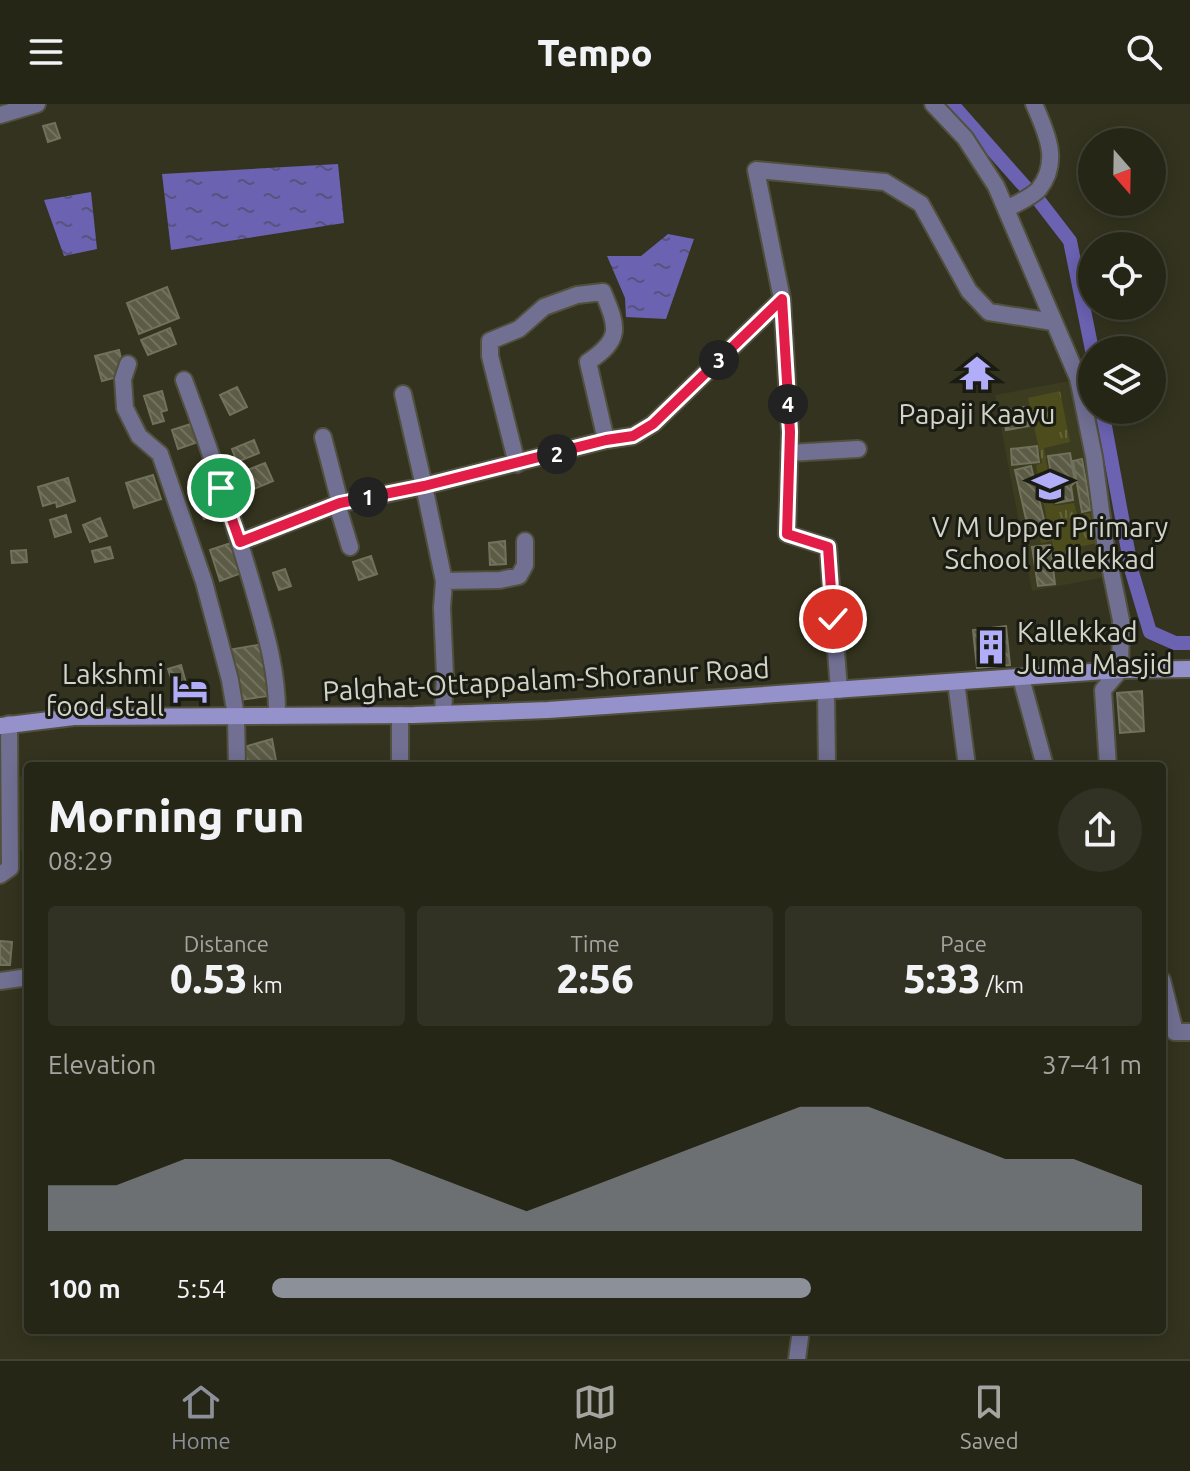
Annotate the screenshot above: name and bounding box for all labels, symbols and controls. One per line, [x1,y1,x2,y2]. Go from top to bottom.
icon: menu [24,30,68,74]
icon: search [1122,30,1166,74]
text: Tempo [537,32,653,73]
north arrow [1078,128,1166,216]
map controls [1078,128,1166,424]
button: locate [1078,232,1166,320]
button: layers [1078,336,1166,424]
pin: 3 [699,340,739,380]
text: 3 [713,347,725,372]
temple icon: Papaji Kaavu [958,354,996,392]
pin: 4 [768,384,808,424]
text: 4 [782,391,794,416]
place label: Papaji Kaavu [898,398,1056,429]
pin: 2 [537,434,577,474]
text: 2 [551,441,563,466]
pin [187,454,255,522]
icon: arrive [199,466,243,510]
school or university icon: V M Upper Primary School Kallekkad [1031,467,1069,505]
pin: 1 [348,477,388,517]
text: 1 [362,484,374,509]
place label: V M Upper Primary School Kallekkad [932,511,1168,574]
pin [799,585,867,653]
icon: check [811,597,855,641]
place label: Kallekkad Juma Masjid [1017,616,1173,679]
building icon: Kallekkad Juma Masjid [972,628,1010,666]
street label: Palghat-Ottappalam-Shoranur Road [322,652,770,706]
place label: Lakshmi food stall [46,658,164,721]
hotel icon: Lakshmi food stall [171,670,209,708]
button: share [1058,788,1142,872]
text: Morning run [48,791,304,840]
text: 08:29 [48,846,113,875]
text: Distance [184,931,269,956]
text: Time [570,931,620,956]
text: Pace [940,931,987,956]
text: 0.53 [170,956,248,1001]
text: 2:56 [556,956,634,1001]
text: 5:33 [903,956,981,1001]
text: km [248,972,283,997]
text: /km [981,972,1024,997]
text: Elevation [48,1050,156,1079]
text: 37–41 m [1042,1050,1142,1079]
text: 100 m [48,1274,121,1303]
text: 5:54 [176,1274,226,1303]
tab: Home [171,1380,231,1453]
tab: Map [573,1380,617,1453]
tab: Saved [960,1380,1019,1453]

